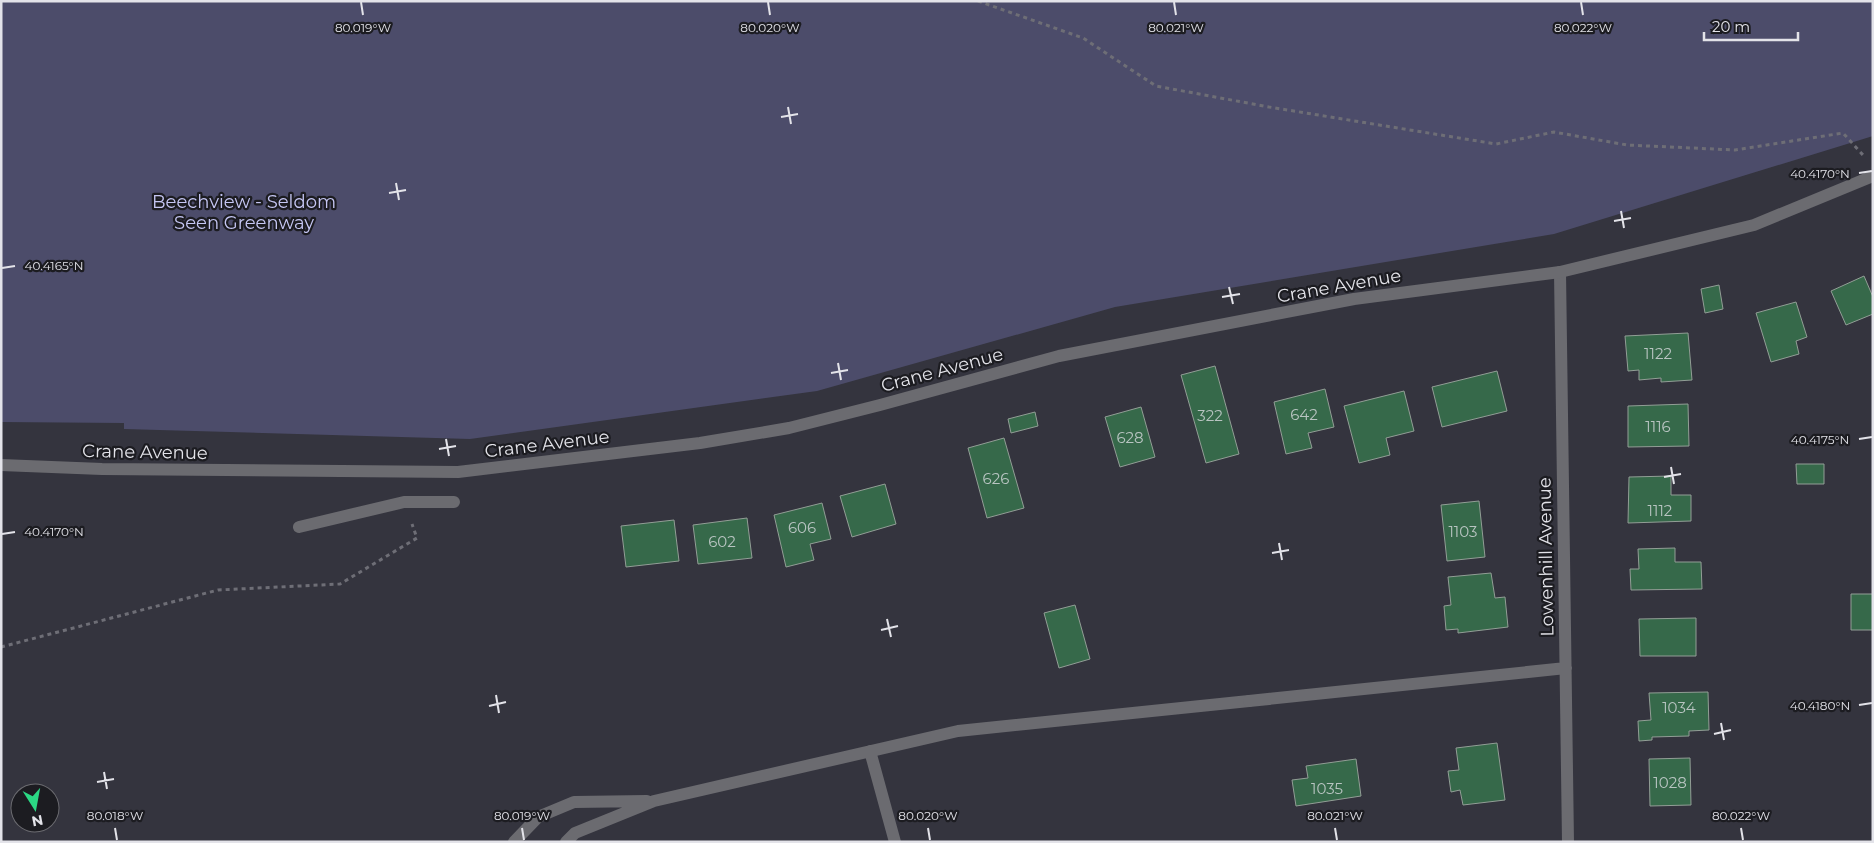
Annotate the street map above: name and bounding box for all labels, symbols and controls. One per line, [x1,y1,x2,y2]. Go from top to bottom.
scale bar [1704,10,1798,42]
text: 20 m [1712,17,1750,36]
text: 80.019°W [335,20,391,35]
text: 80.020°W [740,20,800,35]
text: 80.021°W [1148,20,1204,35]
text: 80.022°W [1554,20,1612,35]
text: 40.4170°N [1790,166,1850,181]
park label: Beechview - Seldom Seen Greenway [152,191,336,234]
text: 40.4165°N [25,258,83,273]
street label: Crane Avenue [1275,264,1403,308]
street label: Crane Avenue [879,343,1006,397]
house number: 1122 [1644,344,1672,363]
house number: 642 [1290,405,1318,424]
house number: 322 [1197,406,1223,425]
house number: 1116 [1645,417,1671,436]
street label: Crane Avenue [483,425,611,463]
house number: 628 [1116,428,1144,447]
text: 40.4175°N [1791,432,1849,447]
street label: Crane Avenue [82,440,208,464]
house number: 626 [983,469,1009,488]
street label: Lowenhill Avenue [1534,477,1558,637]
house number: 1112 [1648,501,1672,520]
house number: 606 [788,518,816,537]
house number: 1103 [1448,522,1478,541]
text: 40.4170°N [24,524,84,539]
house number: 602 [708,532,736,551]
house number: 1034 [1662,698,1696,717]
text: 40.4180°N [1790,698,1850,713]
house number: 1028 [1653,773,1687,792]
house number: 1035 [1311,779,1343,798]
north arrow [10,783,60,833]
text: 80.018°W [87,808,143,823]
text: 80.019°W [494,808,550,823]
text: 80.020°W [898,808,958,823]
text: 80.021°W [1307,808,1363,823]
text: 80.022°W [1712,808,1770,823]
text: N [30,811,45,831]

